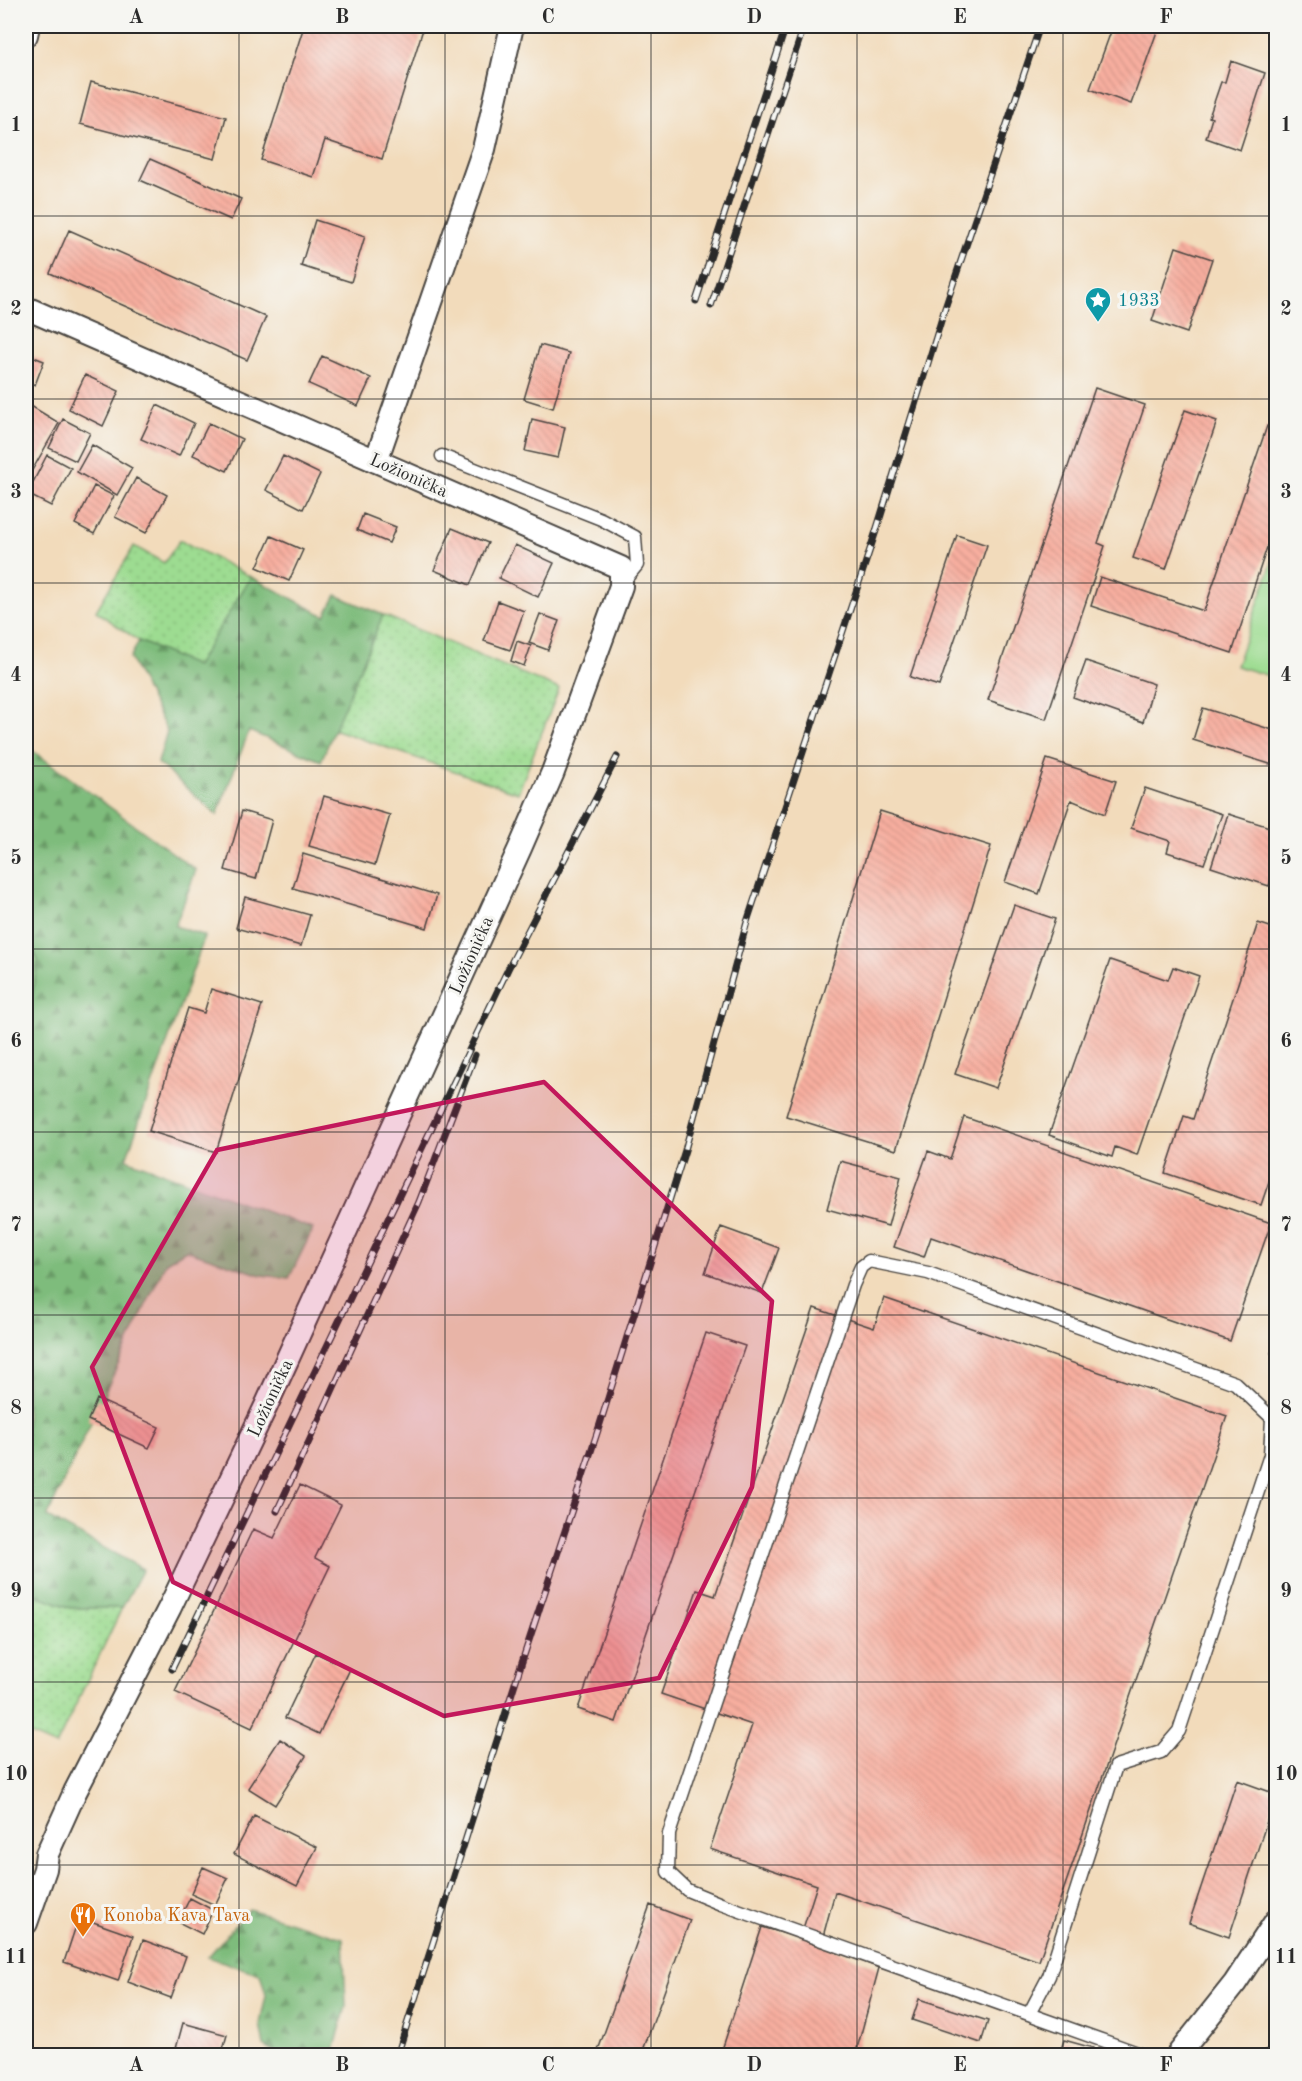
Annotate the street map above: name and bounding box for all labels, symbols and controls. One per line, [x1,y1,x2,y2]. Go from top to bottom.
text: A [128,8,144,28]
text: B [335,8,349,28]
text: C [541,8,555,28]
text: D [746,8,762,28]
text: E [953,8,967,28]
text: F [1159,8,1173,28]
text: 1 [10,116,22,136]
text: 1 [1280,116,1292,136]
place icon: 1933 [1083,285,1113,323]
place label: 1933 [1118,292,1160,310]
text: 2 [10,300,22,320]
text: 2 [1280,300,1292,320]
street label: Ložionička [367,451,450,501]
text: 3 [10,483,22,503]
text: 3 [1280,483,1292,503]
text: 4 [10,666,22,686]
text: 4 [1280,666,1292,686]
text: 5 [10,848,22,869]
text: 5 [1280,848,1292,869]
street label: Ložionička [447,914,497,997]
text: 6 [10,1032,22,1052]
text: 6 [1280,1032,1292,1052]
text: 7 [10,1216,22,1236]
text: 7 [1280,1216,1292,1236]
street label: Ložionička [245,1357,297,1440]
text: 8 [10,1399,22,1419]
text: 8 [1280,1399,1292,1419]
text: 9 [10,1582,22,1602]
text: 9 [1280,1582,1292,1602]
text: 10 [4,1765,28,1785]
text: 10 [1274,1765,1298,1785]
restaurant icon: Konoba Kava Tava [68,1900,98,1938]
place label: Konoba Kava Tava [103,1907,250,1925]
text: 11 [4,1948,28,1968]
text: 11 [1274,1948,1298,1968]
text: A [128,2056,144,2076]
text: B [335,2056,349,2076]
text: C [541,2056,555,2076]
text: D [746,2056,762,2076]
text: E [953,2056,967,2076]
text: F [1159,2056,1173,2076]

